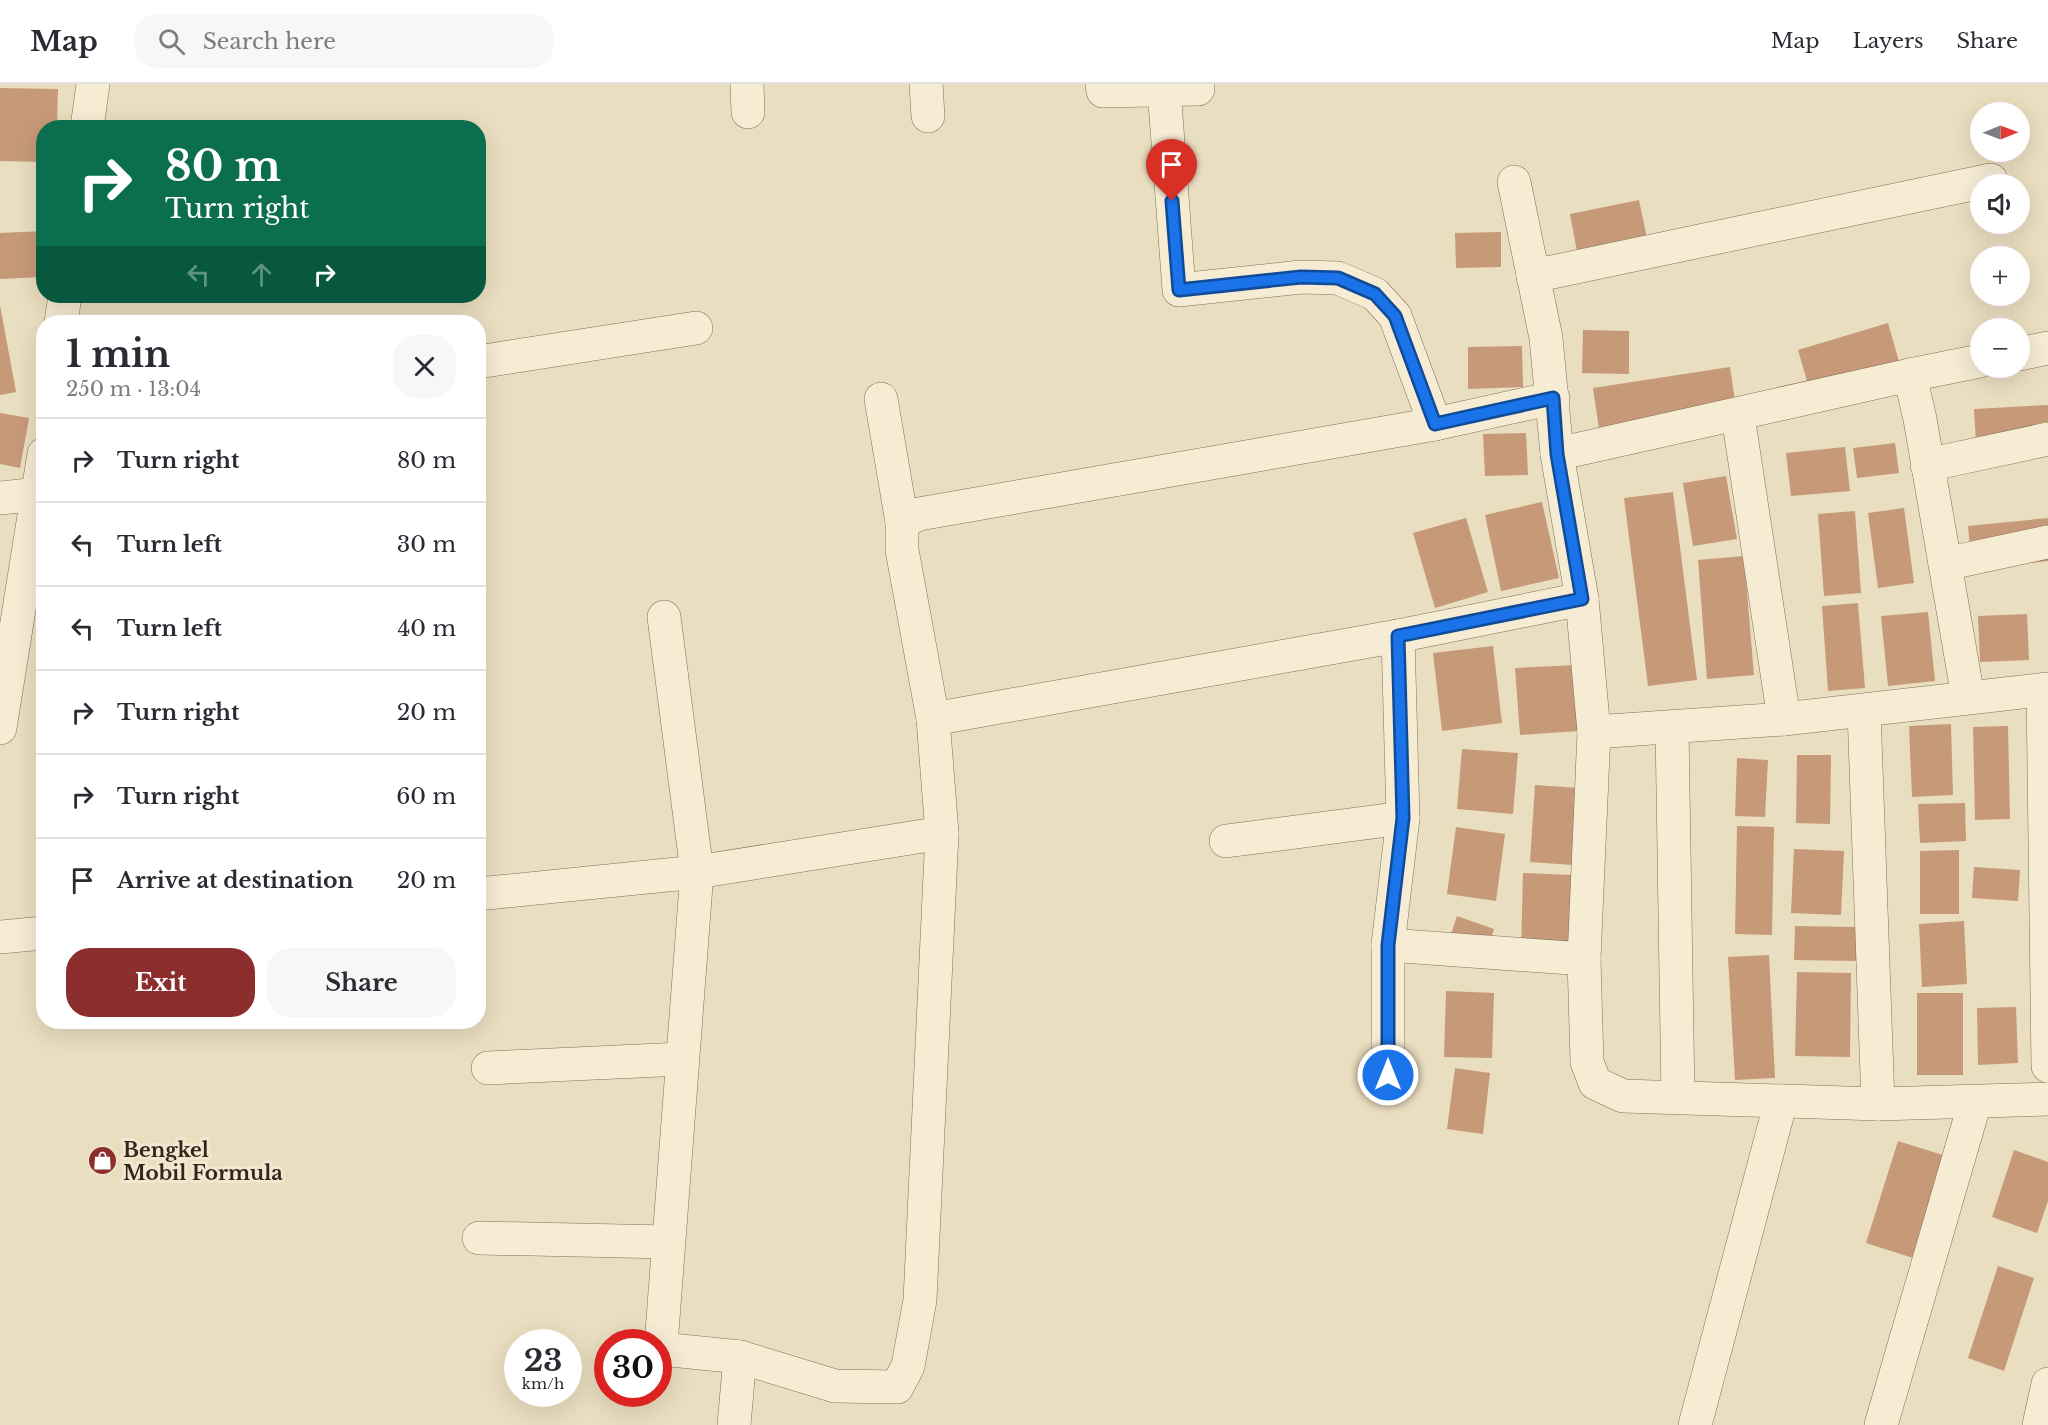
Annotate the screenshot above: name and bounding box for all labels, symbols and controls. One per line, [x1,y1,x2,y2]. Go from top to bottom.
search box [134,14,554,68]
text: Map [30,24,98,59]
icon: search [155,25,188,58]
text: Search here [203,28,336,55]
text: Map [1771,28,1820,54]
text: Layers [1853,28,1924,54]
text: Share [1957,28,2018,54]
north arrow [1970,102,2030,162]
map controls [1970,102,2030,378]
pin [1146,139,1197,201]
text: 80 m [165,140,281,192]
icon: right [66,144,144,222]
icon: arrive [1155,148,1188,181]
button: sound [1970,174,2030,234]
text: Turn right [165,192,309,225]
button: + [1970,246,2030,306]
icon: left [182,258,215,291]
icon: ahead [245,258,278,291]
icon: right [308,258,341,291]
button: − [1970,318,2030,378]
text: 1 min [66,332,170,377]
button: close [393,335,456,398]
text: 250 m · 13:04 [66,377,201,401]
icon: right [66,444,99,477]
text: Turn right [117,447,239,474]
text: 80 m [397,447,456,474]
icon: left [66,528,99,561]
text: Turn left [117,531,222,558]
text: 30 m [397,531,456,558]
icon: left [66,612,99,645]
text: Turn left [117,615,222,642]
text: 40 m [398,615,456,642]
icon: right [66,696,99,729]
text: Turn right [117,699,239,726]
text: 20 m [397,699,456,726]
icon: right [66,780,99,813]
text: Turn right [117,783,239,810]
text: 60 m [396,783,456,810]
icon: arrive [66,864,99,897]
text: Arrive at destination [117,867,354,894]
text: 20 m [397,867,456,894]
button: Exit [66,948,255,1017]
button: Share [267,948,456,1017]
position arrow [1356,1043,1420,1107]
place label: Bengkel Mobil Formula [123,1138,283,1185]
shop icon: Bengkel Mobil Formula [86,1145,118,1177]
speed limit sign: 30 [594,1329,672,1407]
text: 23 [524,1342,562,1379]
text: km/h [522,1374,564,1393]

